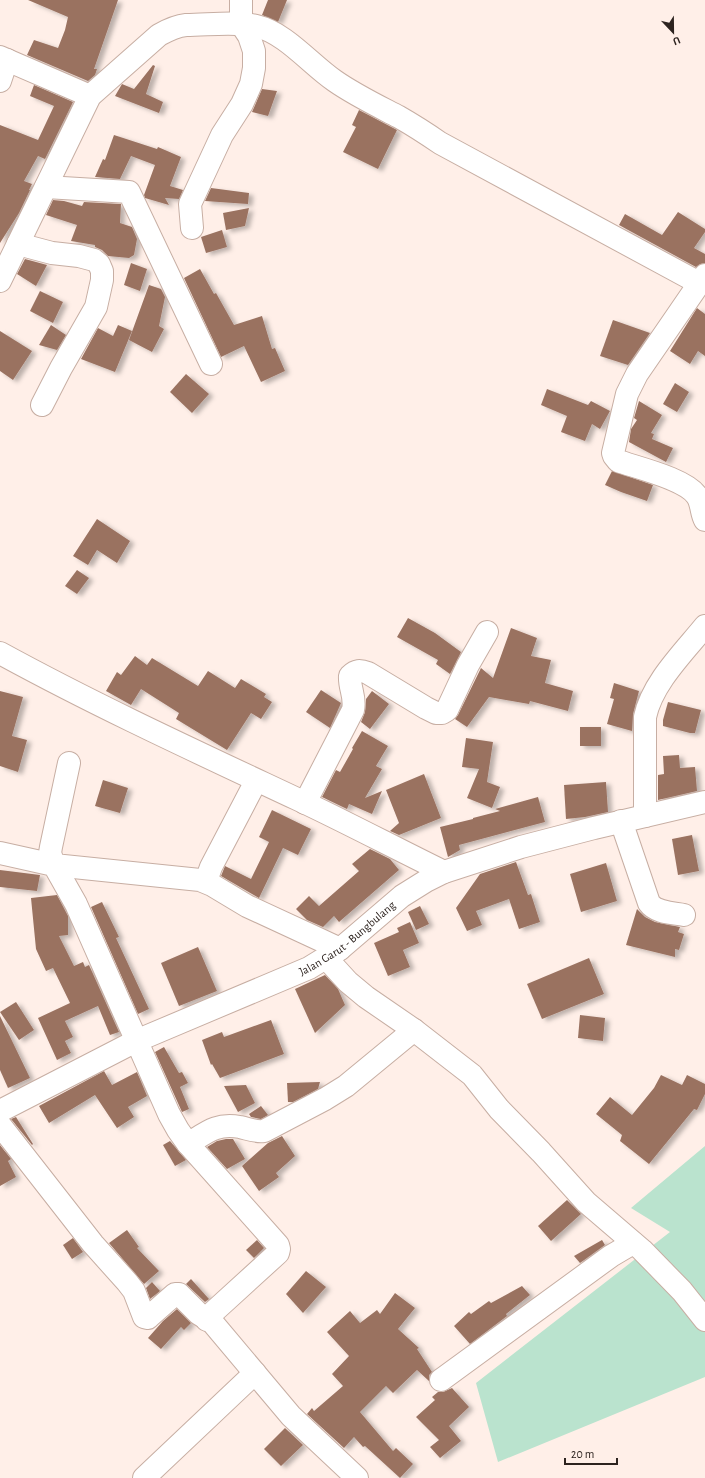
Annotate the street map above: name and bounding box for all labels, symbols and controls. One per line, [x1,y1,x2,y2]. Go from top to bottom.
north arrow [653,12,693,52]
text: U [671,34,682,47]
street label: Jalan Garut - Bungbulang [297,899,398,977]
scale bar [565,1440,617,1466]
text: 20 m [571,1448,594,1460]

